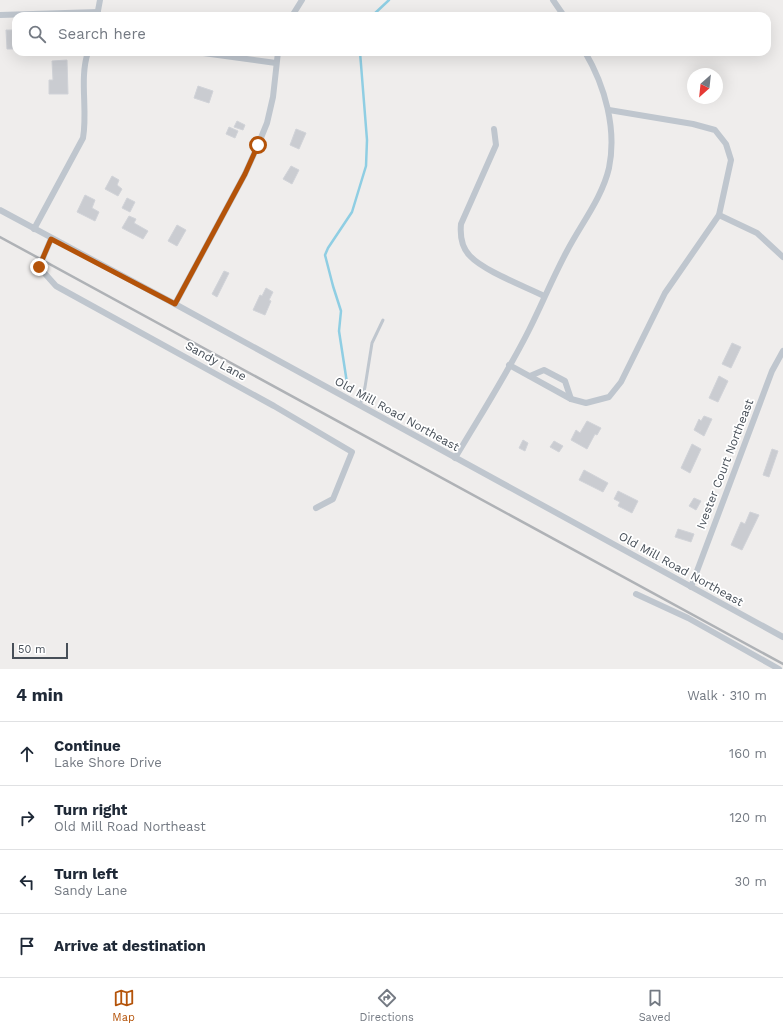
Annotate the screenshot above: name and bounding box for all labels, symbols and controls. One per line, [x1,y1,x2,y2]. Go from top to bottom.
search box [12,12,771,56]
icon: search [26,23,48,45]
text: Search here [58,25,146,43]
north arrow [687,68,723,104]
route start [249,136,267,154]
route end [30,258,48,276]
street label: Sandy Lane [183,338,249,384]
street label: Old Mill Road Northeast [332,374,462,454]
street label: Ivester Court Northeast [694,397,756,531]
street label: Old Mill Road Northeast [616,529,746,609]
scale bar [12,641,68,660]
text: 50 m [18,643,45,656]
text: 4 min [16,685,63,705]
text: Walk · 310 m [687,688,767,703]
text: Continue [54,737,121,755]
icon: ahead [16,743,38,765]
text: 160 m [729,746,767,761]
text: Lake Shore Drive [54,755,162,770]
text: Turn right [54,801,127,819]
icon: right [16,807,38,829]
text: 120 m [729,810,767,825]
text: Old Mill Road Northeast [54,819,206,834]
text: Turn left [54,865,118,883]
icon: left [16,871,38,893]
text: 30 m [735,874,767,889]
text: Sandy Lane [54,883,127,898]
icon: arrive [16,935,38,957]
text: Arrive at destination [54,937,206,955]
tab: Map [112,987,135,1024]
tab: Directions [360,987,414,1024]
tab: Saved [639,987,671,1024]

